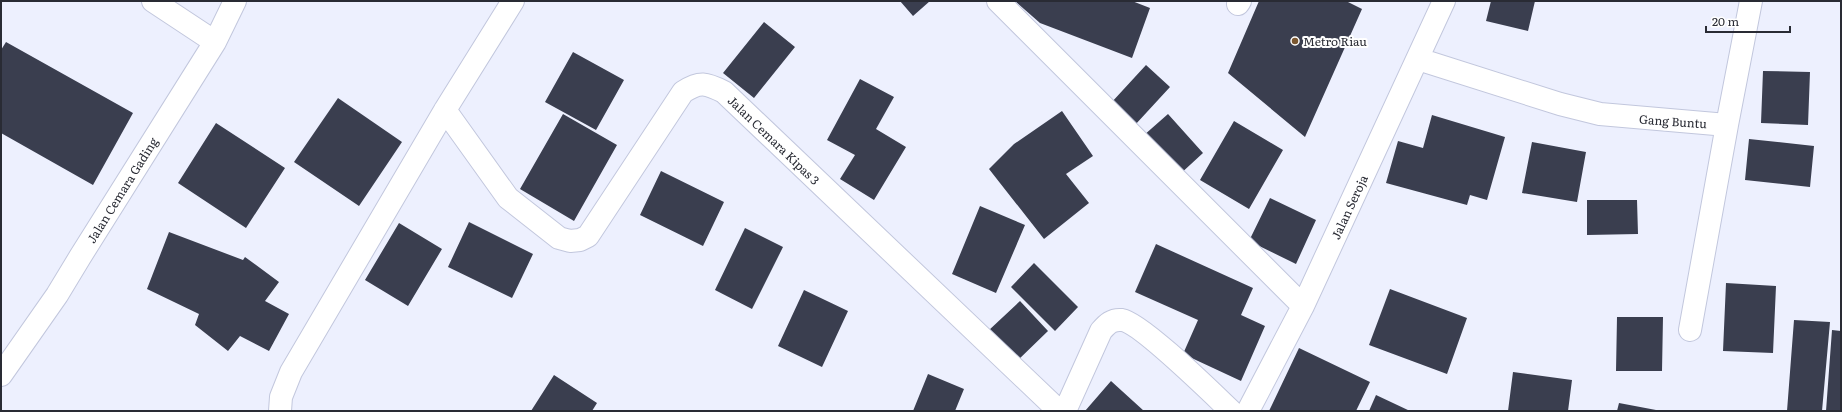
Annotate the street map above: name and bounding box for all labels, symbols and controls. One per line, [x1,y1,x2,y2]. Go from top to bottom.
scale bar [1706,8,1790,34]
text: 20 m [1712,12,1739,30]
place label: Metro Riau [1303,32,1367,50]
marker: Metro Riau [1290,36,1300,46]
street label: Jalan Cemara Kipas 3 [724,91,824,189]
street label: Gang Buntu [1639,110,1708,132]
street label: Jalan Cemara Gading [82,133,162,246]
street label: Jalan Seroja [1326,171,1372,242]

